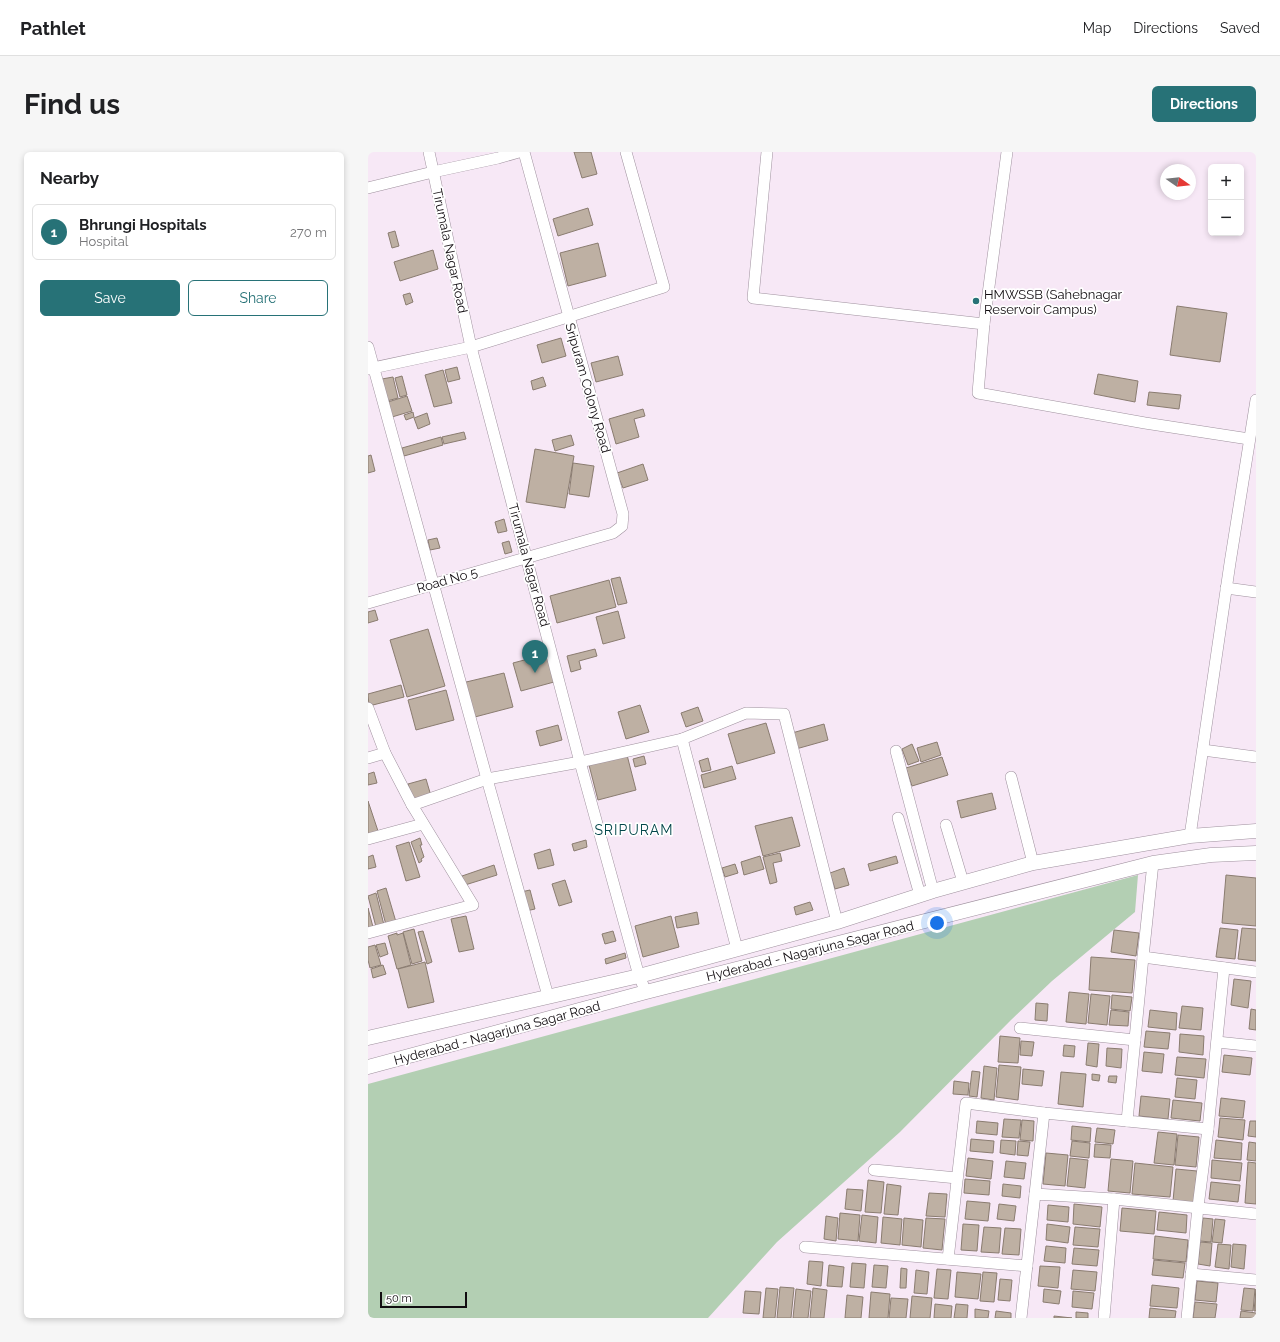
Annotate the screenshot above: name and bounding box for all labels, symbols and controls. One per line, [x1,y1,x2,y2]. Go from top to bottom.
text: Pathlet [20,17,86,39]
text: Map [1083,20,1111,36]
text: Directions [1133,20,1198,36]
text: Saved [1220,20,1260,36]
button: Directions [1152,86,1256,122]
text: Find us [24,88,120,121]
north arrow [1160,164,1196,200]
map controls [1208,164,1244,236]
button: + [1208,164,1244,200]
text: Nearby [40,168,99,188]
street label: Tirumala Nagar Road [429,187,471,315]
button: − [1208,200,1244,236]
text: Bhrungi Hospitals [79,216,207,234]
text: 1 [51,225,57,240]
text: 270 m [290,225,327,240]
text: Hospital [79,234,128,249]
button: Save [40,280,180,316]
button: Share [188,280,328,316]
place label: HMWSSB (Sahebnagar Reservoir Campus) [984,287,1123,317]
marker: HMWSSB (Sahebnagar Reservoir Campus) [971,296,981,306]
street label: Sripuram Colony Road [562,321,614,455]
street label: Tirumala Nagar Road [505,502,553,628]
street label: Road No 5 [415,564,479,596]
pin: 1 [522,640,548,673]
district label: SRIPURAM [594,822,674,838]
your location [927,913,947,933]
street label: Hyderabad - Nagarjuna Sagar Road [705,918,915,984]
street label: Hyderabad - Nagarjuna Sagar Road [392,998,602,1068]
scale bar [380,1290,467,1309]
text: 50 m [386,1292,412,1305]

